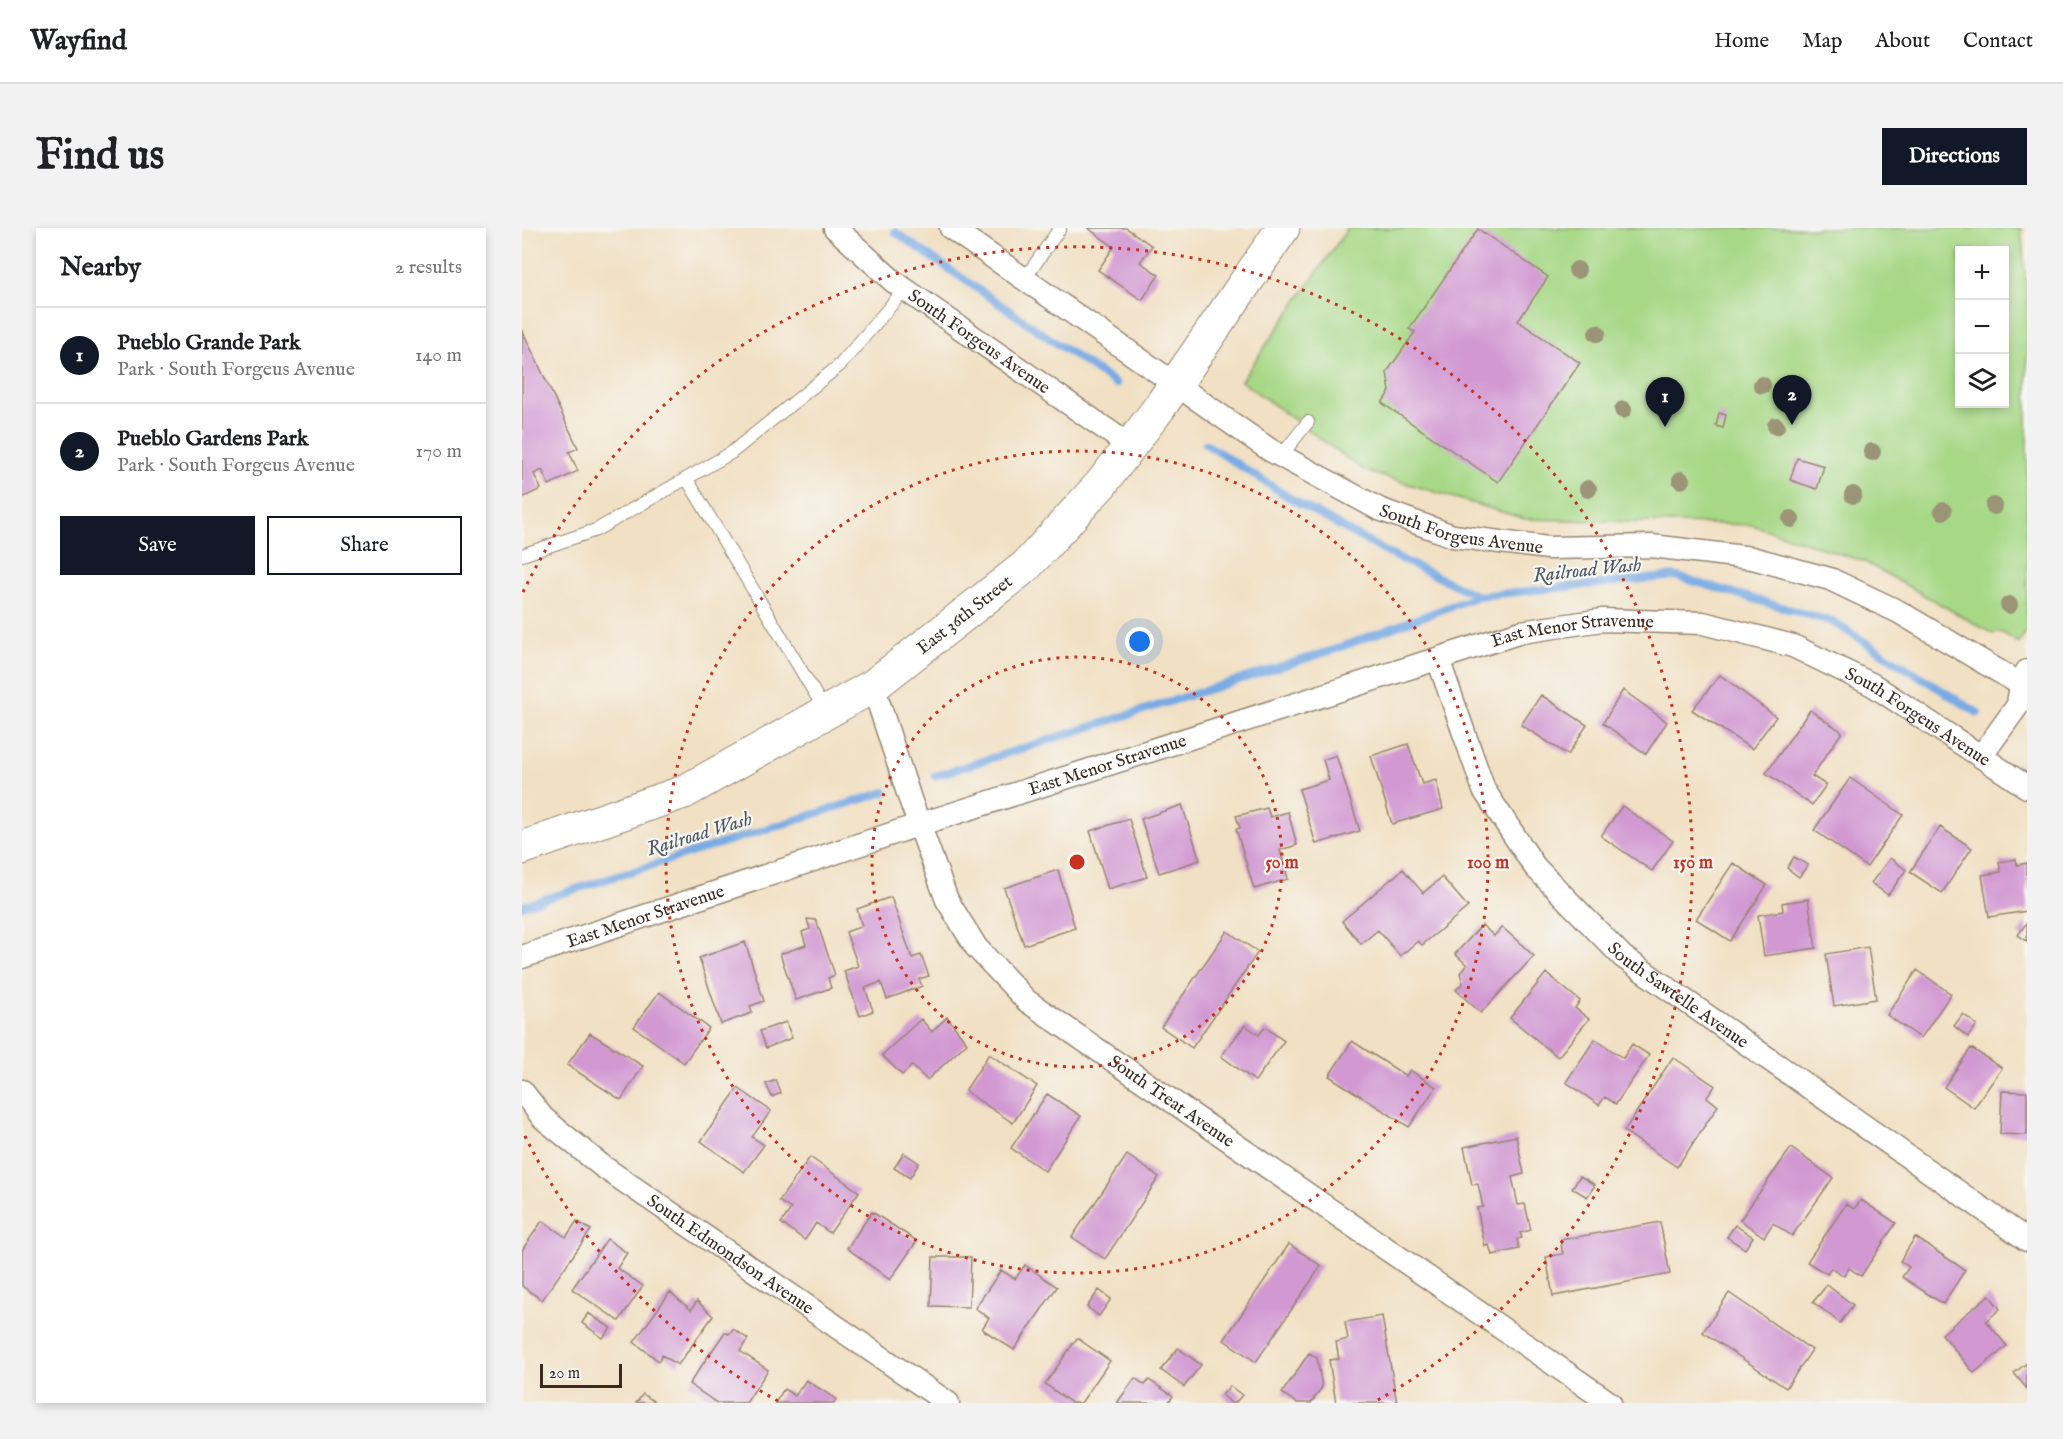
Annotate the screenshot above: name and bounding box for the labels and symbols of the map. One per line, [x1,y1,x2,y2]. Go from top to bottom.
street label: South Forgeus Avenue [903,285,1054,400]
pin: 2 [1772,376,1812,425]
pin: 1 [1646,378,1684,427]
street label: South Forgeus Avenue [1376,500,1544,560]
water label: Railroad Wash [1532,552,1643,589]
street label: East 36th Street [913,571,1018,660]
street label: East Menor Stravenue [1489,610,1654,654]
your location [1125,627,1154,656]
street label: South Forgeus Avenue [1841,663,1994,772]
street label: East Menor Stravenue [1026,730,1189,802]
water label: Railroad Wash [644,806,756,862]
centre of rings [1067,852,1087,872]
text: 50 m [1265,852,1299,875]
text: 100 m [1467,852,1509,875]
text: 150 m [1673,852,1713,875]
street label: East Menor Stravenue [564,880,727,954]
street label: South Sawtelle Avenue [1602,938,1752,1054]
street label: South Treat Avenue [1104,1051,1238,1153]
street label: South Edmondson Avenue [642,1190,818,1320]
scale bar [540,1361,622,1388]

